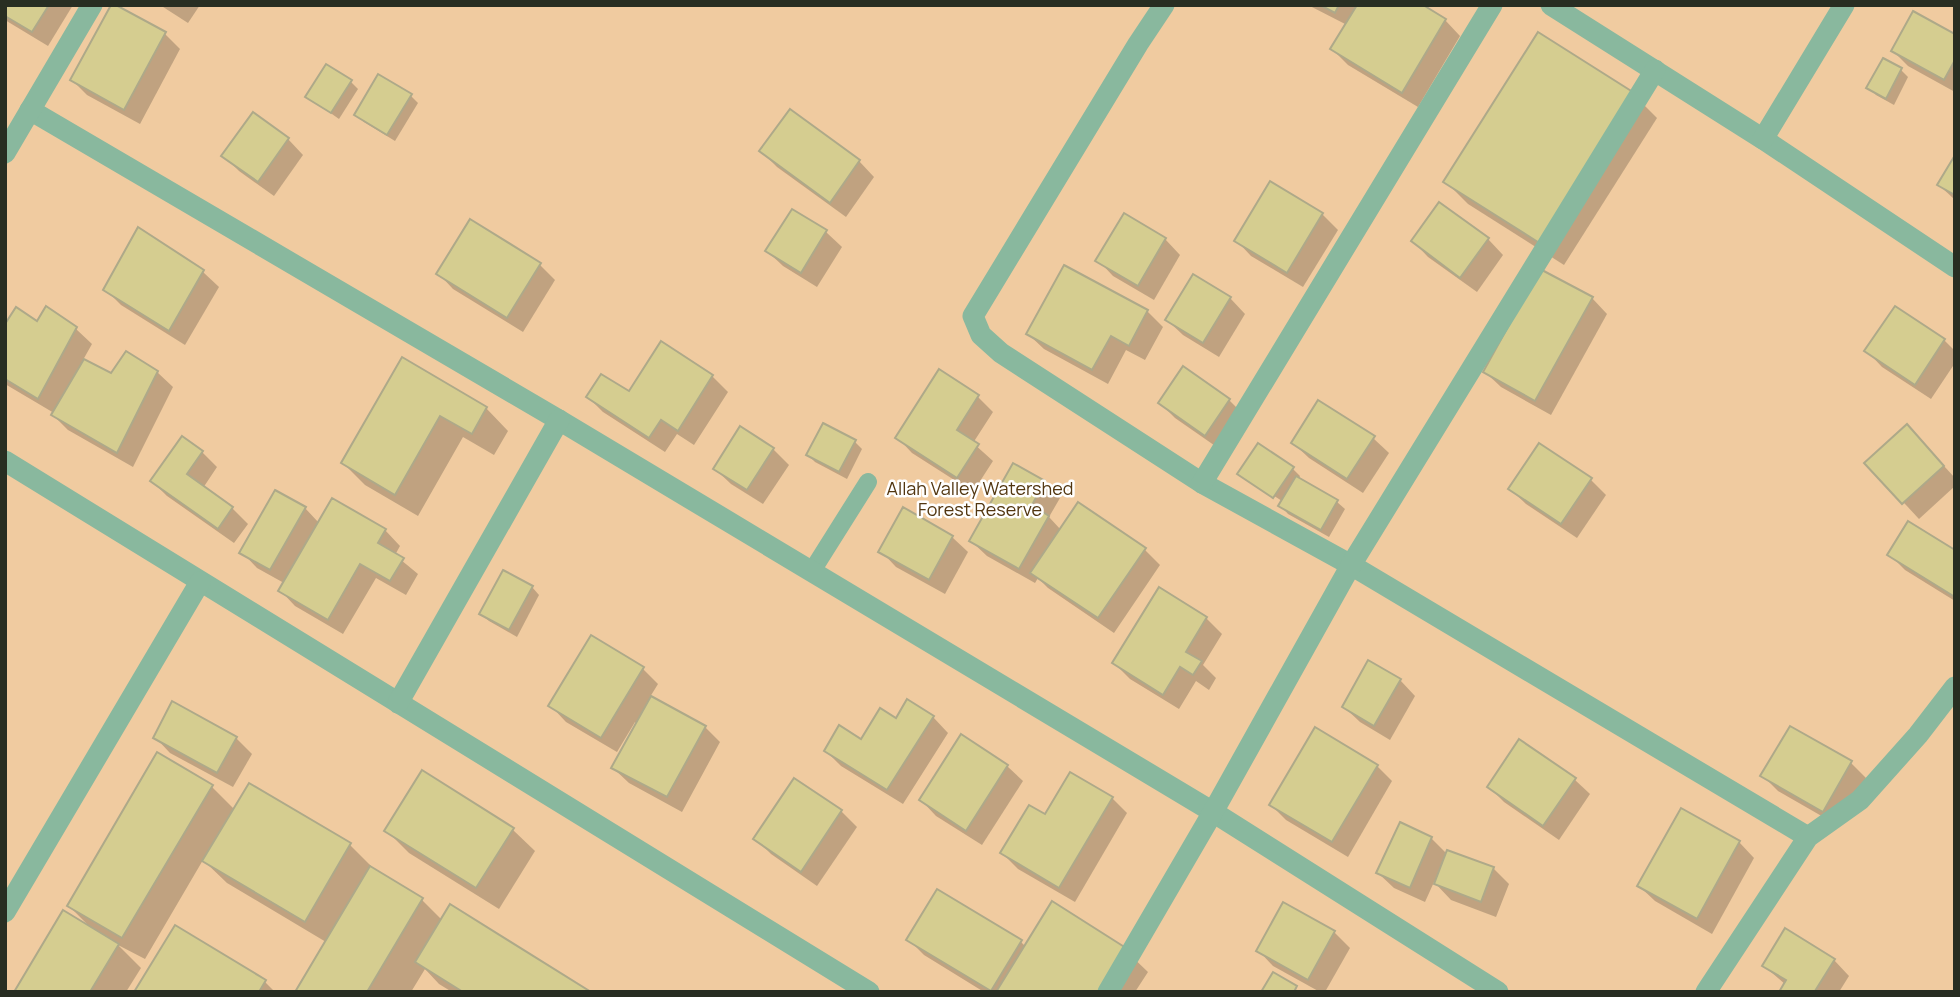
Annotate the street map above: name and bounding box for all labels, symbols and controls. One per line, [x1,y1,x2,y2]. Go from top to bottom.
park label: Allah Valley Watershed Forest Reserve [887,476,1073,521]

